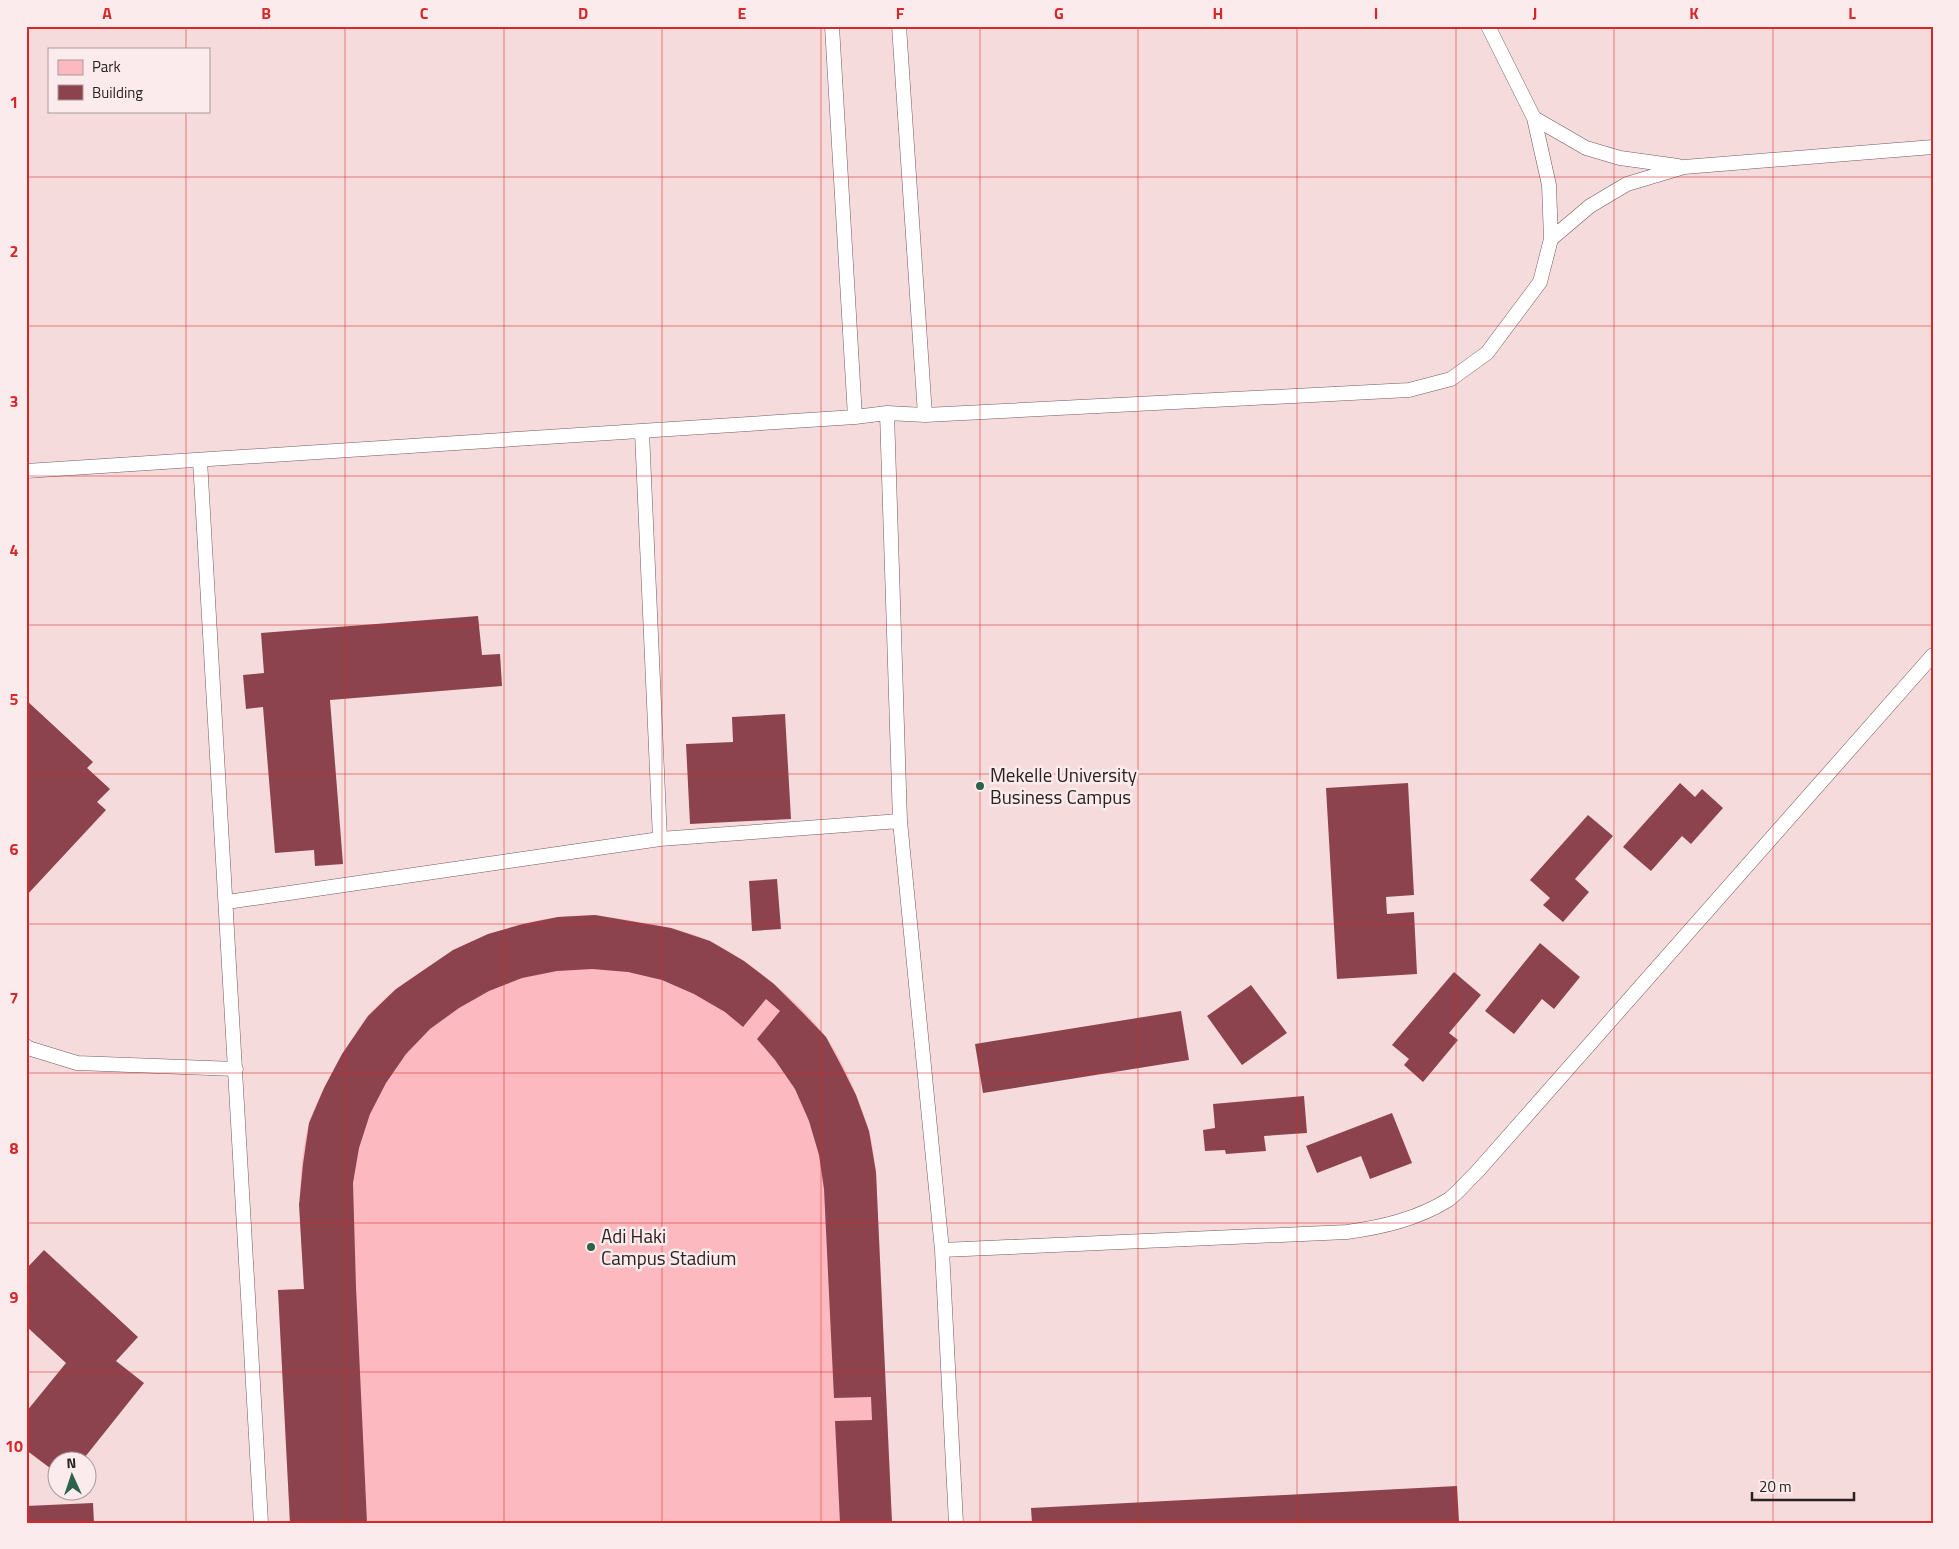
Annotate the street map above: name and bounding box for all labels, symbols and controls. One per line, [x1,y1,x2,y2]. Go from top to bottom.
text: A [102,1,112,25]
text: B [261,1,271,25]
text: C [420,1,429,25]
text: D [578,1,588,25]
text: E [738,1,747,25]
text: F [896,1,905,25]
text: G [1054,1,1064,25]
text: H [1213,1,1223,25]
text: I [1374,1,1378,25]
text: J [1533,1,1537,25]
text: K [1689,1,1699,25]
text: L [1848,1,1856,25]
legend [48,48,210,112]
text: Park [92,55,121,78]
text: Building [92,81,143,104]
text: 1 [10,90,18,114]
text: 2 [10,239,18,263]
text: 3 [10,389,18,413]
text: 4 [10,538,19,562]
text: 5 [10,687,19,711]
place label: Mekelle University Business Campus [990,760,1137,811]
marker: Mekelle University Business Campus [974,780,986,792]
text: 6 [10,837,19,861]
text: 7 [10,986,18,1010]
text: 8 [10,1136,19,1160]
place label: Adi Haki Campus Stadium [601,1221,736,1272]
marker: Adi Haki Campus Stadium [585,1241,597,1253]
text: 9 [10,1285,19,1309]
text: 10 [5,1434,23,1458]
north arrow [48,1452,98,1502]
text: N [66,1452,77,1473]
scale bar [1752,1469,1854,1501]
text: 20 m [1759,1475,1792,1498]

